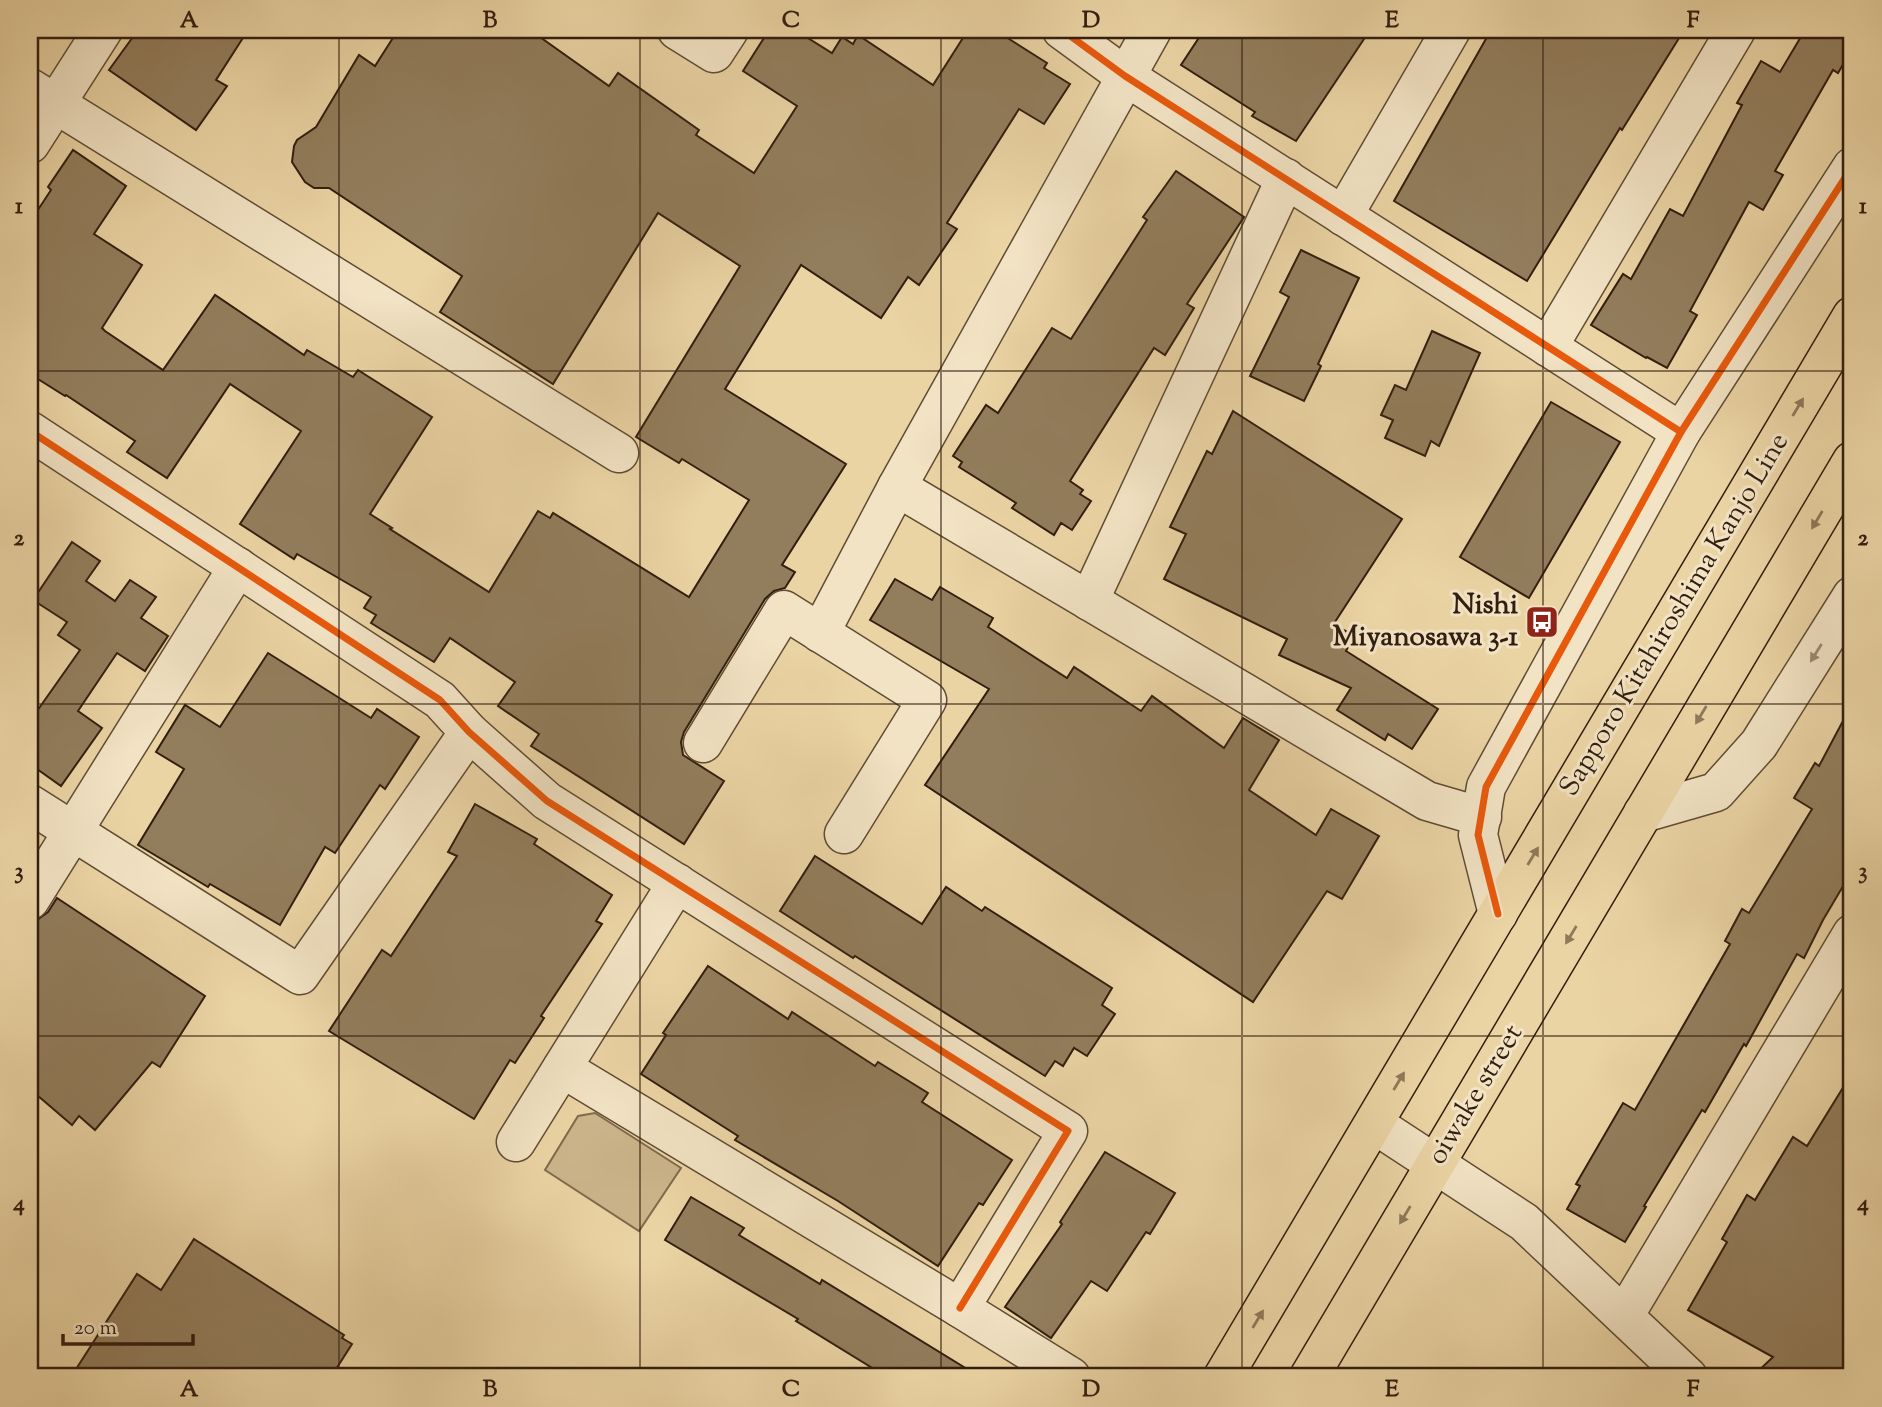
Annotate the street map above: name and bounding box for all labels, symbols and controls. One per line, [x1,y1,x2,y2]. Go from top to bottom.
text: A [180,5,199,38]
text: B [483,5,498,38]
text: C [782,5,800,38]
text: D [1082,5,1100,38]
text: E [1385,5,1399,38]
text: F [1687,5,1700,38]
text: 1 [15,191,23,224]
text: 1 [1859,191,1867,224]
one-way arrow [1792,398,1805,417]
street label: Sapporo Kitahiroshima Kanjo Line [1550,426,1800,804]
one-way arrow [1811,510,1824,529]
text: 2 [14,523,25,556]
text: 2 [1858,523,1869,556]
place label: Nishi Miyanosawa 3-1 [1333,586,1518,658]
bus stop icon: Nishi Miyanosawa 3-1 [1523,603,1561,641]
one-way arrow [1810,644,1823,663]
one-way arrow [1695,706,1708,725]
one-way arrow [1526,846,1539,865]
text: 3 [14,856,24,889]
text: 3 [1858,856,1868,889]
one-way arrow [1564,926,1577,945]
street label: oiwake street [1418,1017,1534,1173]
one-way arrow [1393,1071,1405,1090]
text: 4 [12,1188,25,1221]
text: 4 [1856,1188,1869,1221]
one-way arrow [1398,1206,1411,1225]
scale bar [63,1302,192,1346]
one-way arrow [1252,1309,1264,1328]
text: 20 m [74,1314,117,1344]
text: A [180,1374,199,1407]
text: B [483,1374,498,1407]
text: C [782,1374,800,1407]
text: D [1082,1374,1100,1407]
text: E [1385,1374,1399,1407]
text: F [1687,1374,1700,1407]

